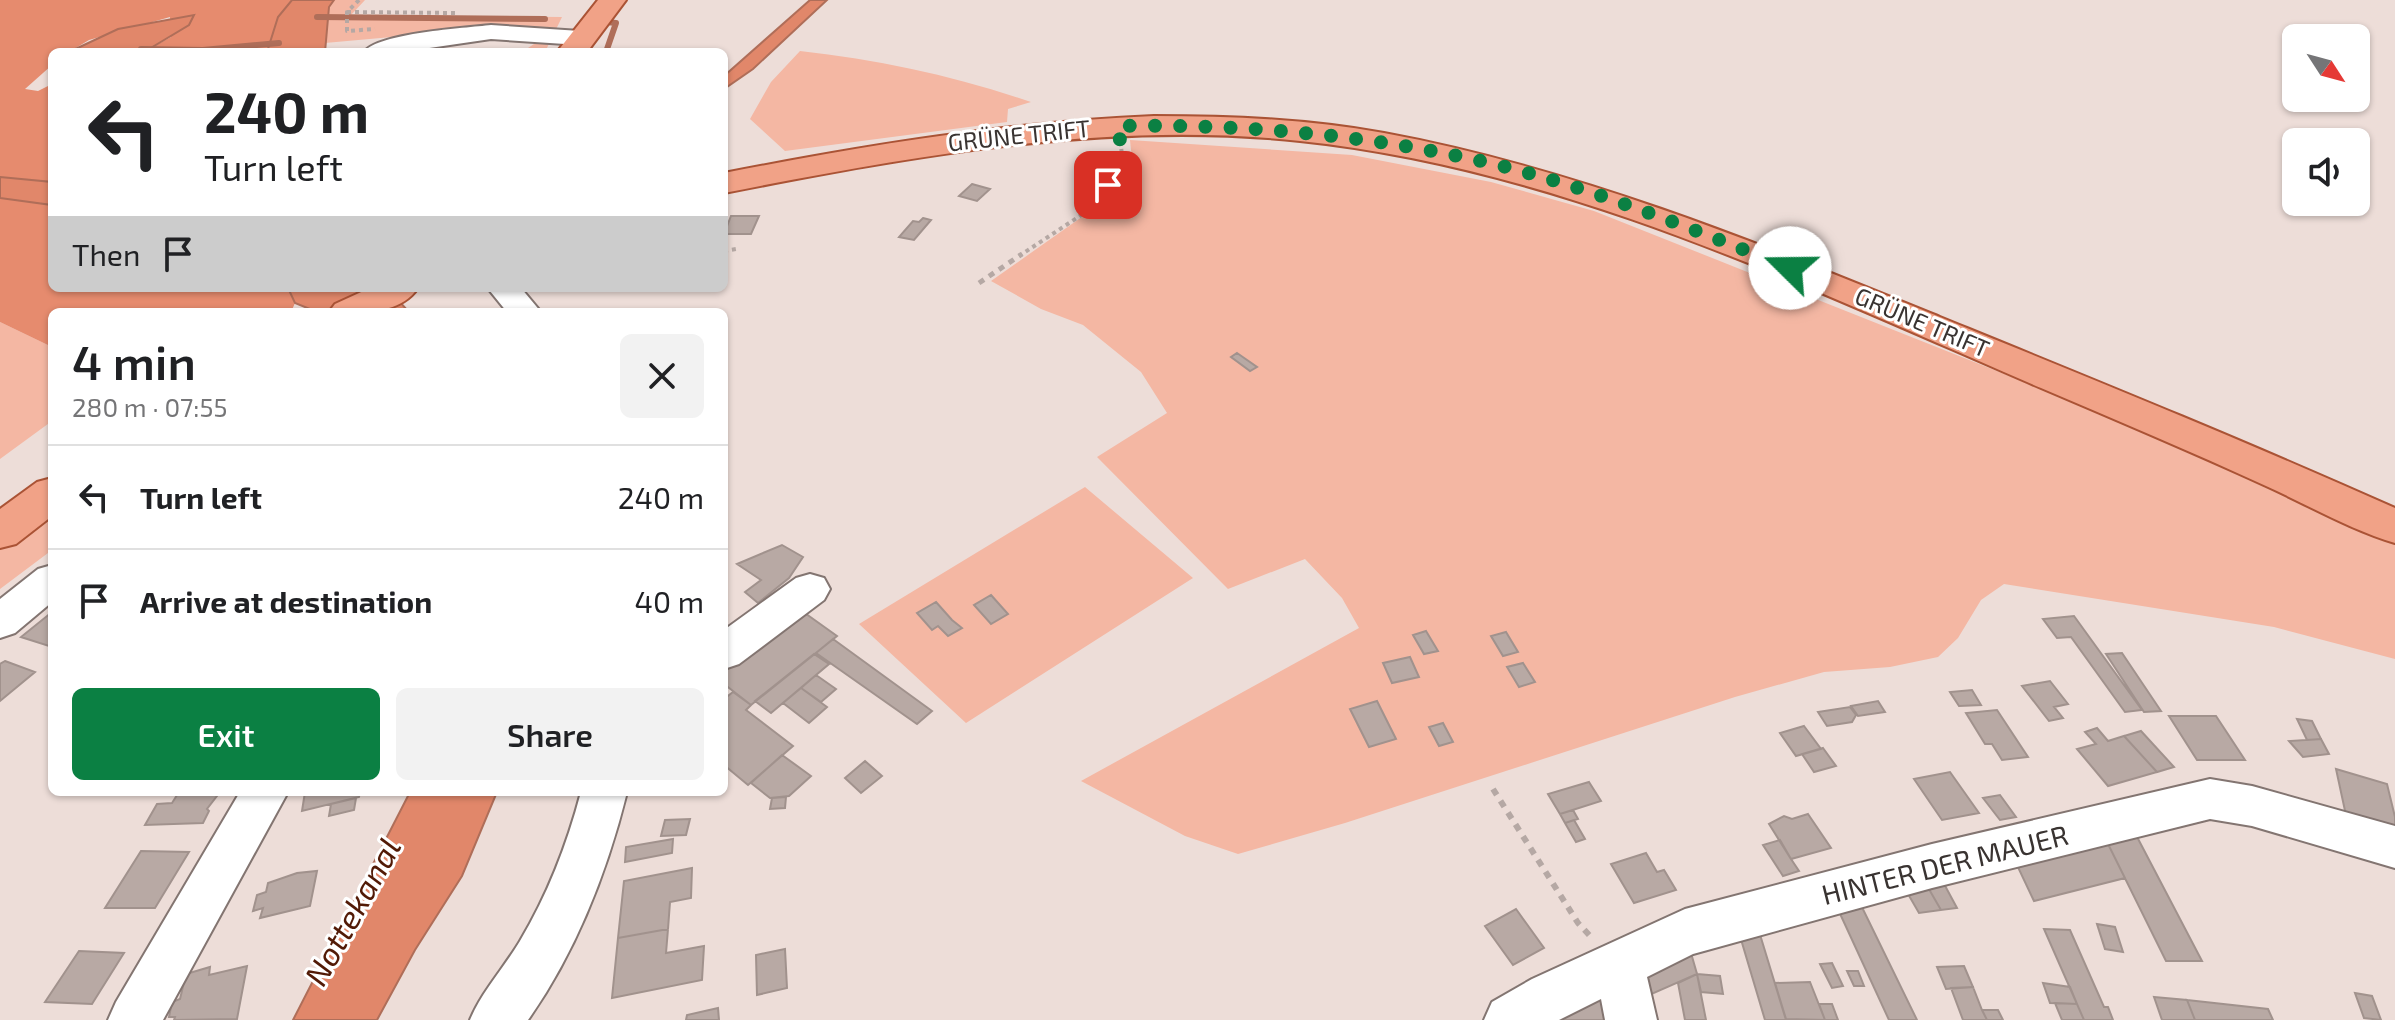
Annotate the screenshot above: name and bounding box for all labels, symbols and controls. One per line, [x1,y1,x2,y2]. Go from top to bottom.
north arrow [2282,24,2370,112]
map controls [2282,24,2370,216]
text: 240 m [204,77,369,144]
icon: left [72,80,176,184]
street label: GRÜNE TRIFT [946,113,1092,156]
button: sound [2282,128,2370,216]
text: Turn left [204,145,343,188]
pin [1074,151,1142,219]
icon: arrive [1086,163,1130,207]
position arrow [1748,226,1832,310]
icon: arrive [156,232,200,276]
text: Then [72,236,140,272]
street label: GRÜNE TRIFT [1851,280,1994,363]
text: 4 min [72,332,196,390]
button: close [620,334,704,418]
text: 280 m · 07:55 [72,391,227,422]
icon: left [72,475,116,519]
text: Turn left [140,479,262,515]
text: 240 m [618,479,704,515]
icon: arrive [72,579,116,623]
text: Arrive at destination [140,583,432,619]
text: 40 m [634,583,704,619]
button: Exit [72,688,380,780]
button: Share [396,688,704,780]
street label: HINTER DER MAUER [1818,817,2071,911]
water label: Nottekanal [295,831,407,991]

